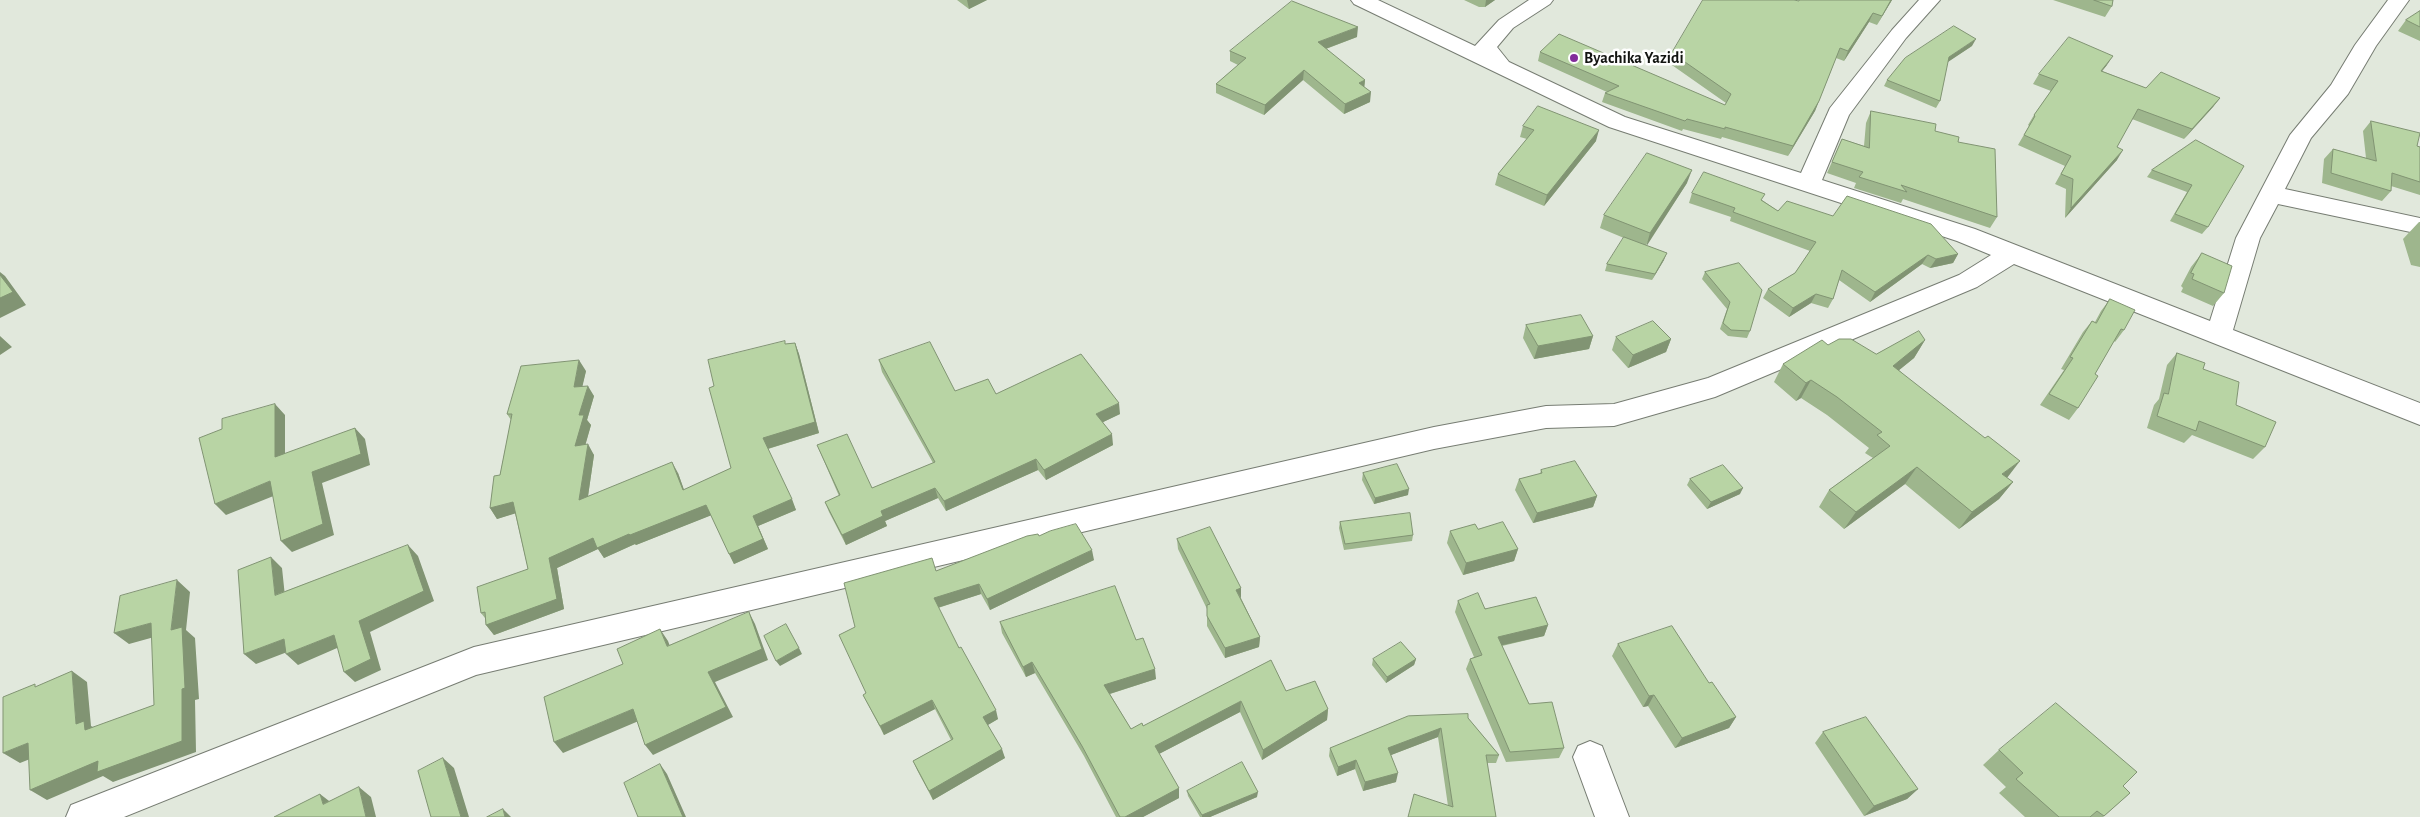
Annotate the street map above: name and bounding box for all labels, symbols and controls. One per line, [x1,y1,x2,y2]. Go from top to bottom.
place label: Byachika Yazidi [1584,48,1684,68]
marker: Byachika Yazidi [1568,52,1580,64]

